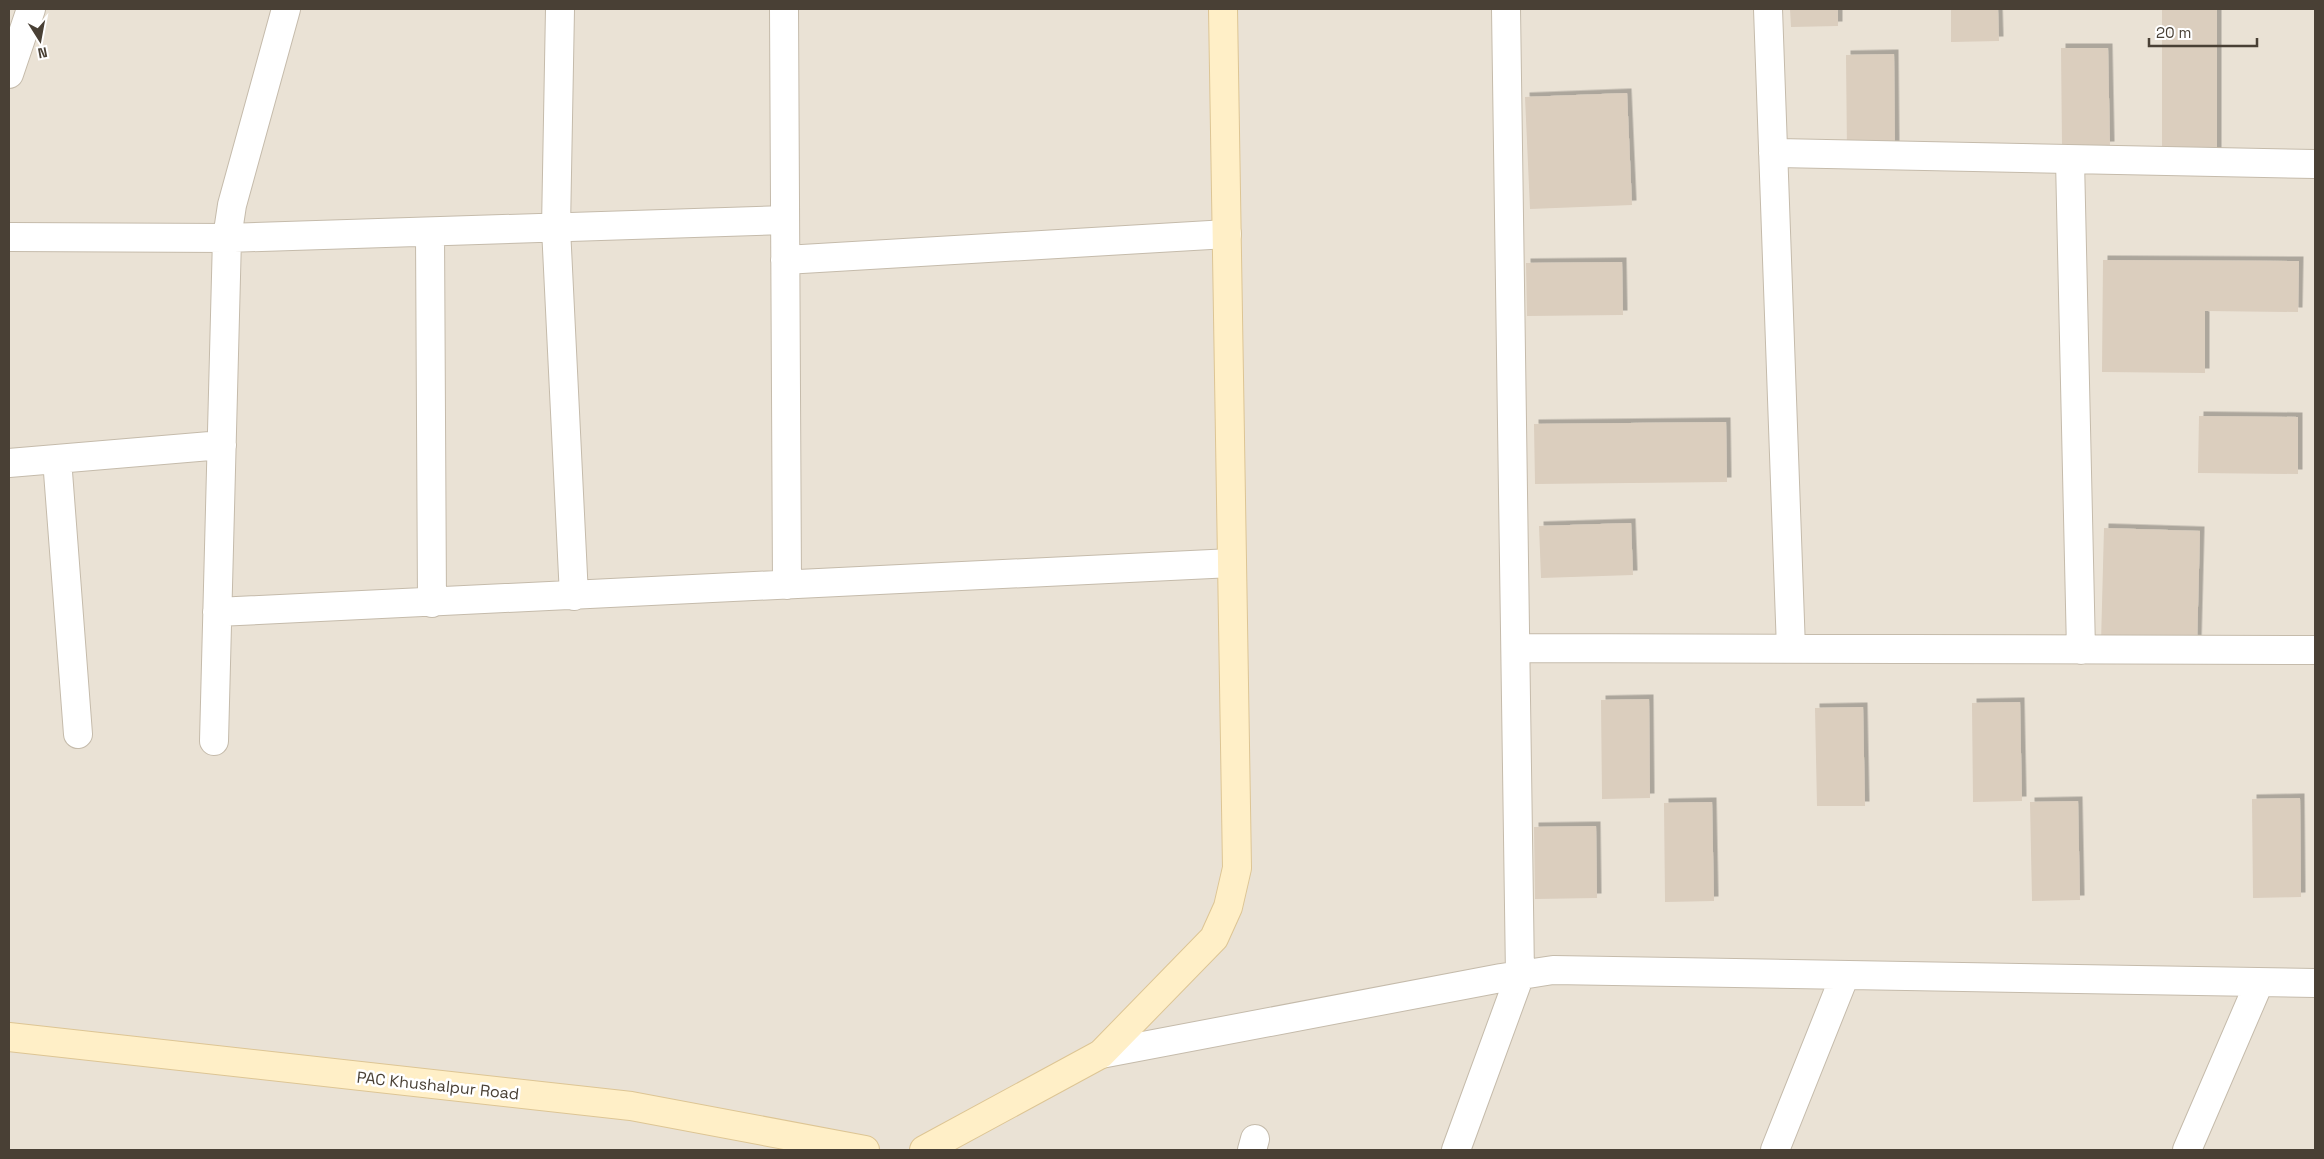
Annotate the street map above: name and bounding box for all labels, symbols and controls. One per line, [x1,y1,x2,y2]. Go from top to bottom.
north arrow [15,15,65,65]
scale bar [2149,15,2256,47]
text: 20 m [2156,23,2191,42]
text: N [36,43,49,62]
street label: PAC Khushalpur Road [356,1067,520,1104]

